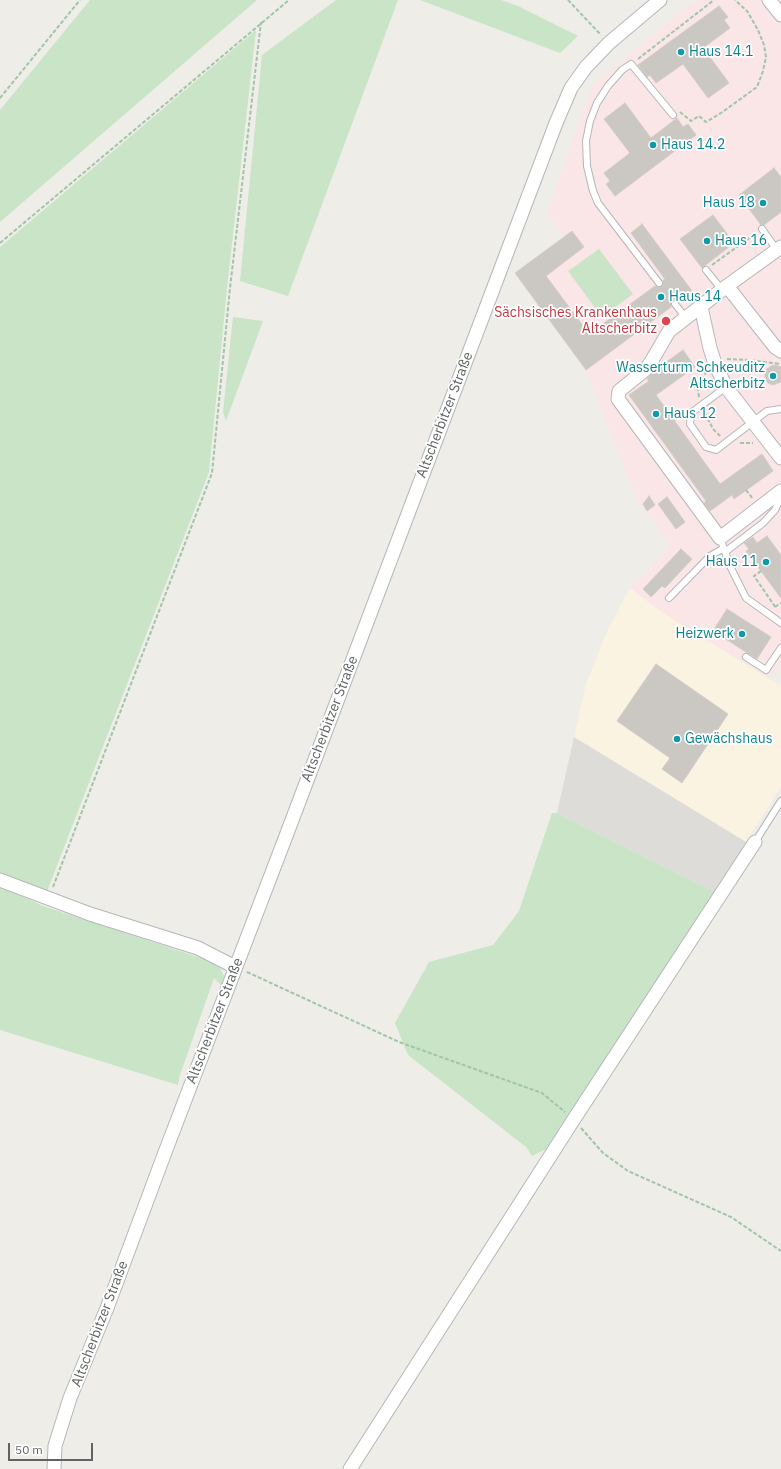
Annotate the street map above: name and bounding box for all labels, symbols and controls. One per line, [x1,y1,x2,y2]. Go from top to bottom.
place label: Haus 14.1 [689,44,753,60]
marker: Haus 14.1 [676,47,686,57]
place label: Haus 14.2 [661,137,725,153]
marker: Haus 14.2 [648,140,658,150]
place label: Haus 18 [703,195,755,211]
marker: Haus 18 [758,198,768,208]
place label: Haus 16 [715,233,767,249]
marker: Haus 16 [702,236,712,246]
place label: Haus 14 [669,289,721,305]
marker: Haus 14 [656,292,666,302]
place label: Sächsisches Krankenhaus Altscherbitz [494,305,657,338]
marker: Sächsisches Krankenhaus Altscherbitz [660,315,672,327]
street label: Altscherbitzer Straße [413,350,477,480]
place label: Wasserturm Schkeuditz Altscherbitz [616,360,765,392]
marker: Wasserturm Schkeuditz Altscherbitz [768,371,778,381]
place label: Haus 12 [664,406,716,422]
marker: Haus 12 [651,409,661,419]
place label: Haus 11 [706,554,758,570]
marker: Haus 11 [761,557,771,567]
place label: Heizwerk [676,626,734,642]
marker: Heizwerk [737,629,747,639]
street label: Altscherbitzer Straße [298,654,362,784]
place label: Gewächshaus [685,731,772,747]
marker: Gewächshaus [672,734,682,744]
street label: Altscherbitzer Straße [183,956,247,1086]
street label: Altscherbitzer Straße [68,1259,132,1389]
scale bar [10,1435,95,1461]
text: 50 m [15,1442,43,1457]

